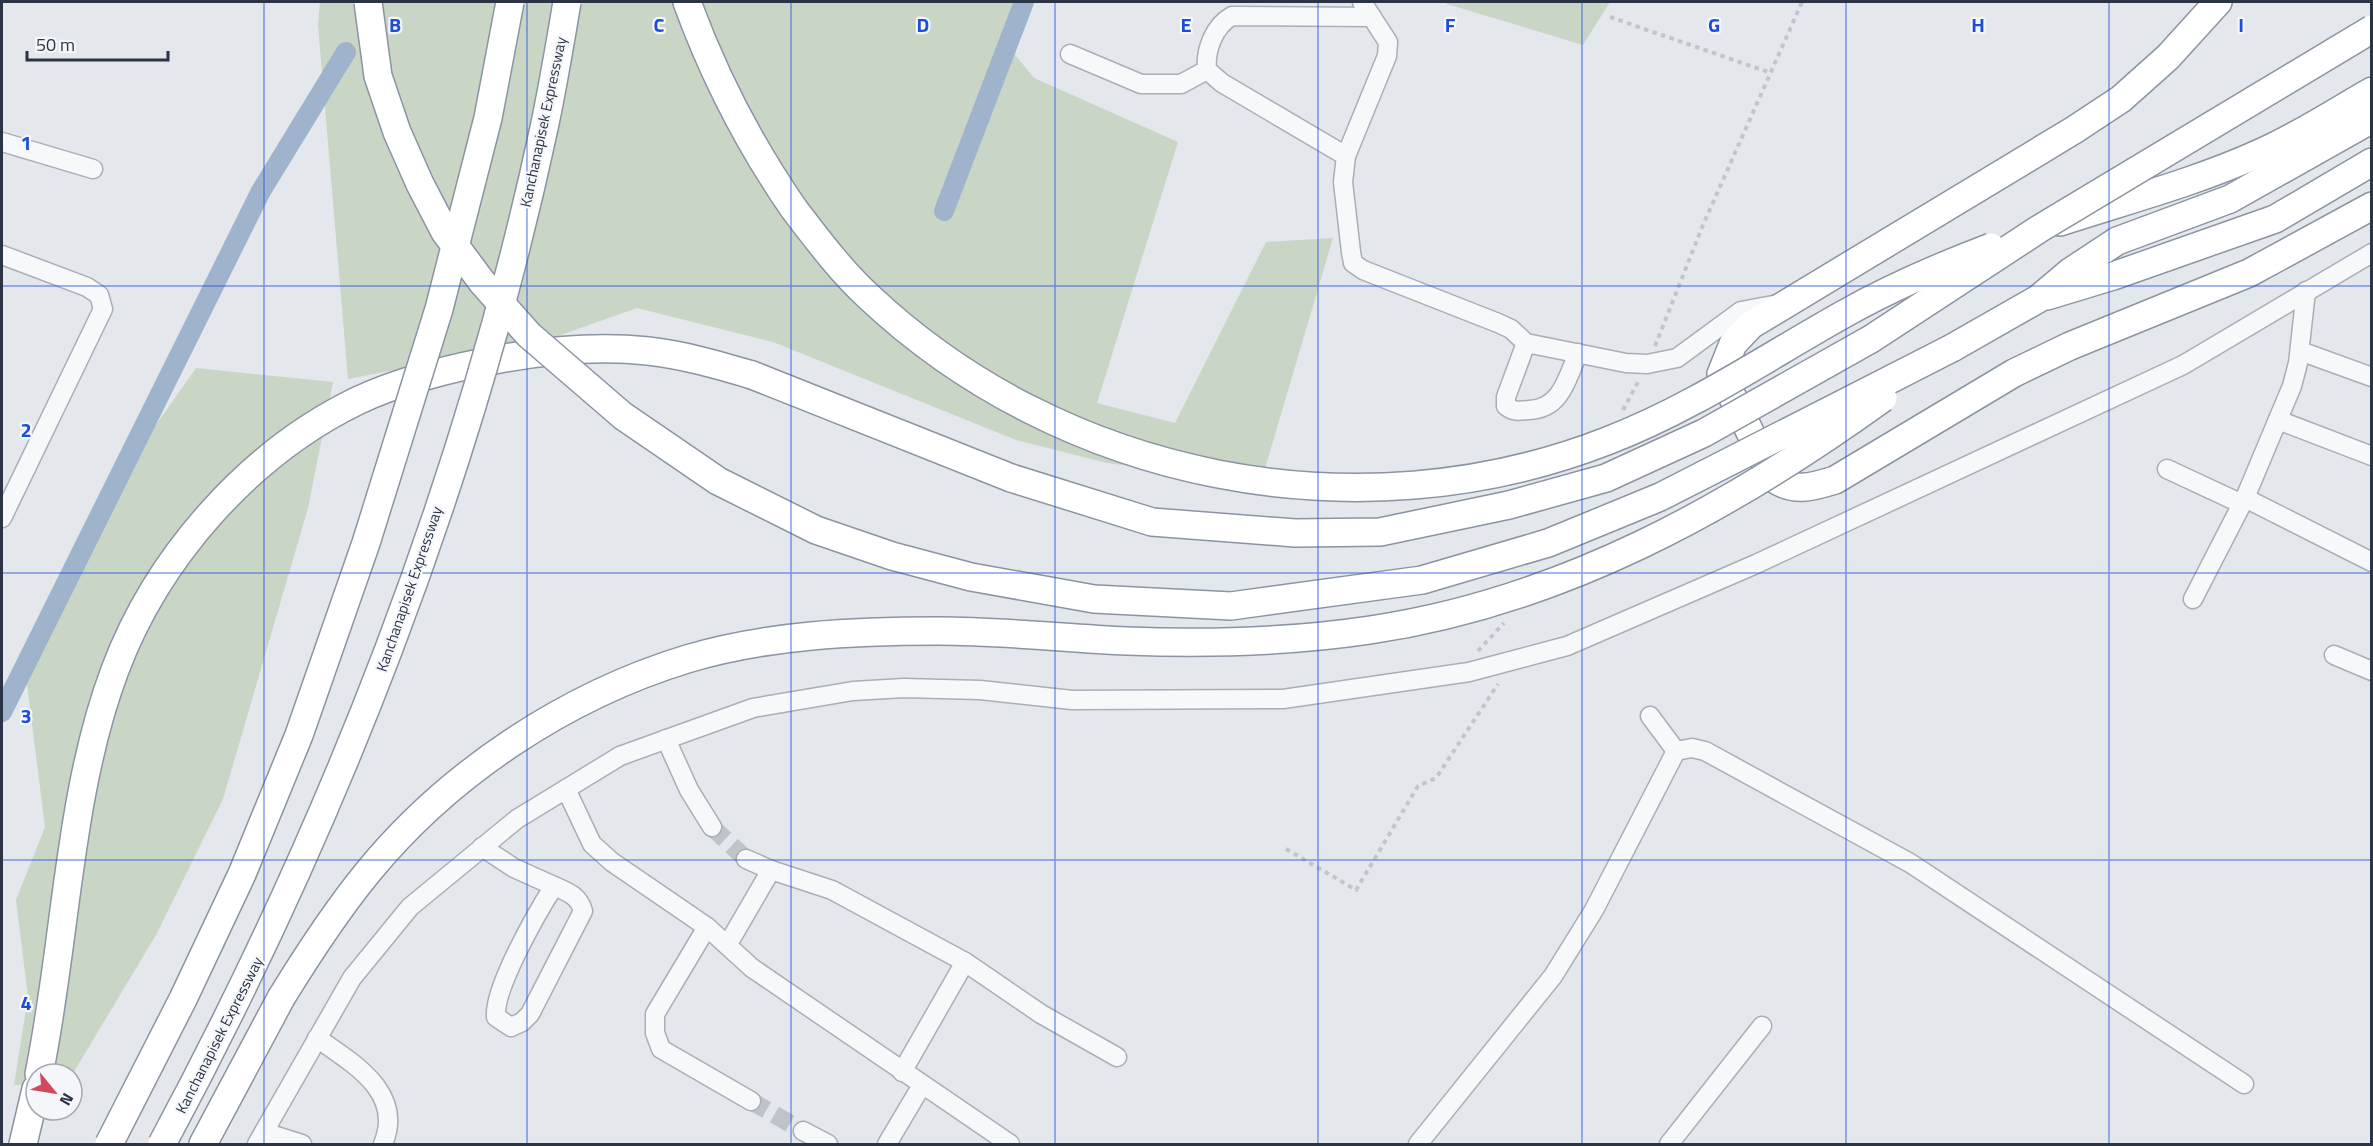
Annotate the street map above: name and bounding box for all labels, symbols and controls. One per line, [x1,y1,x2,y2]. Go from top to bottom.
text: B [389,9,401,40]
text: C [654,9,665,40]
text: D [917,9,929,40]
text: E [1180,9,1192,40]
text: F [1445,9,1456,40]
text: G [1708,9,1720,40]
text: H [1971,9,1985,40]
text: I [2238,9,2244,40]
scale bar [27,24,168,62]
text: 50 m [36,31,75,58]
street label: Kanchanapisek Expressway [514,35,572,209]
text: 1 [20,127,32,158]
text: 2 [20,414,32,445]
street label: Kanchanapisek Expressway [370,503,448,675]
text: 3 [20,700,32,731]
street label: Kanchanapisek Expressway [169,952,269,1118]
text: 4 [20,987,32,1018]
north arrow [24,1062,84,1122]
text: N [54,1089,80,1110]

